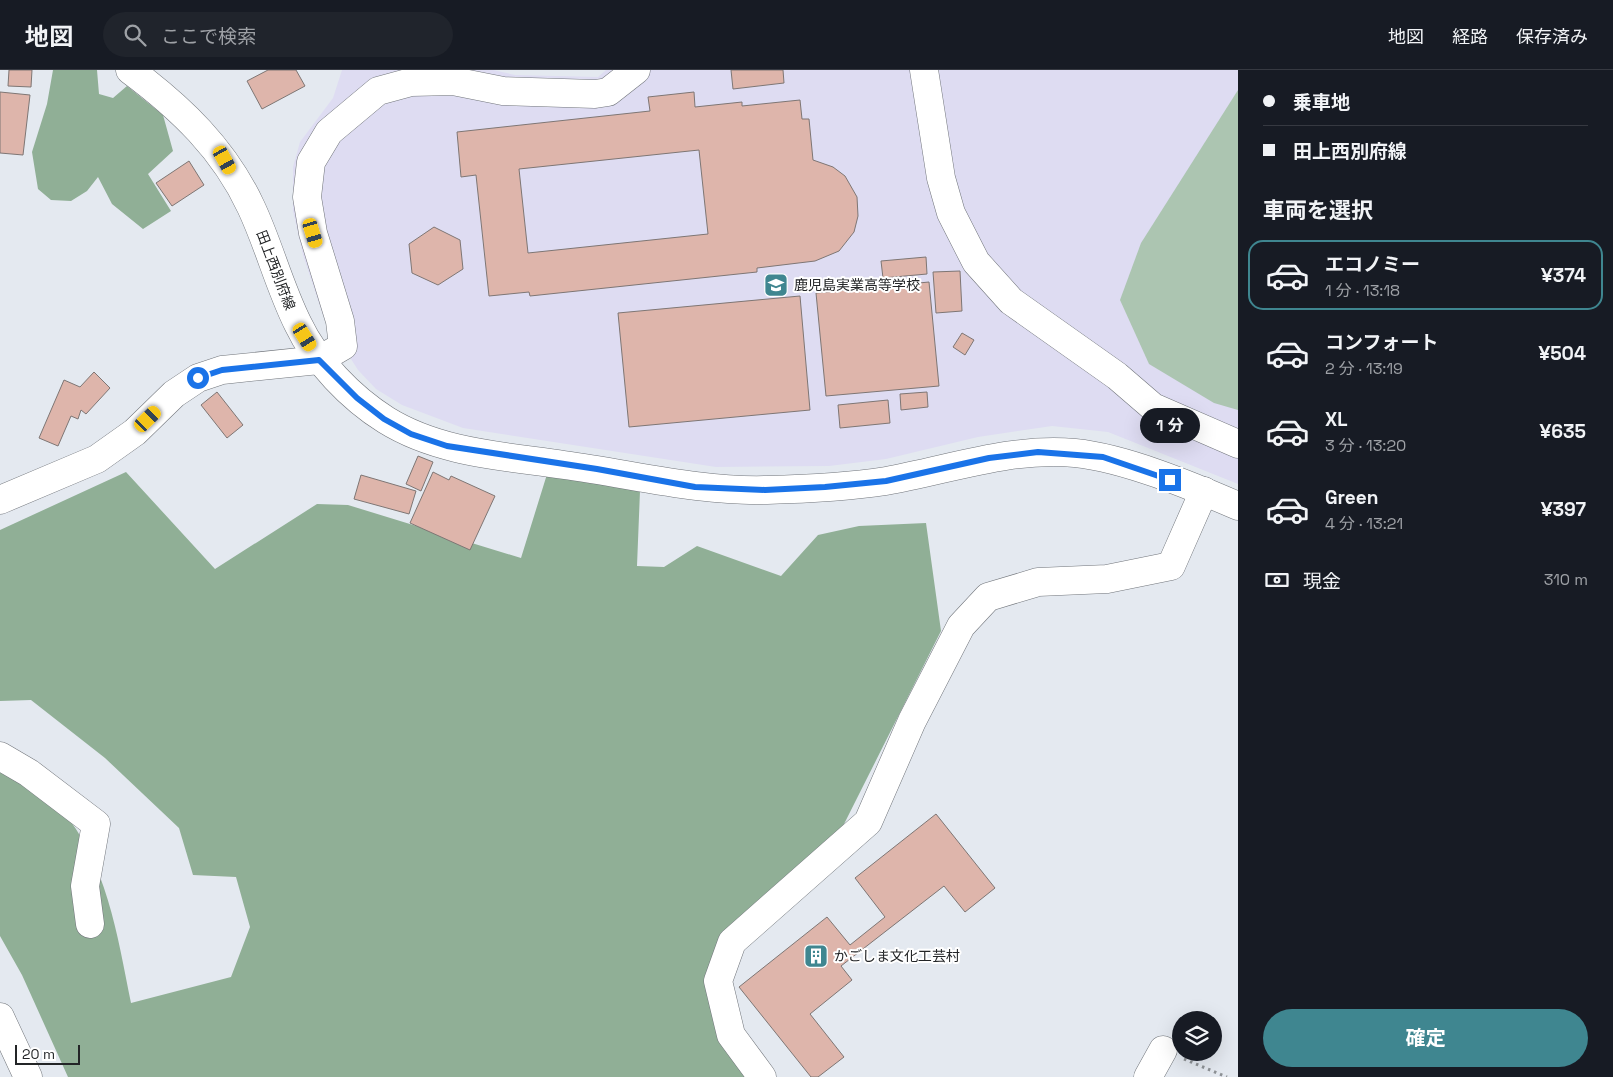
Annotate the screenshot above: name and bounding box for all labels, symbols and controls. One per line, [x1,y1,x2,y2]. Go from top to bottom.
search box [103,12,453,57]
text: 地図 [25,21,73,52]
icon: search [121,21,149,49]
text: ここで検索 [161,24,256,49]
text: 地図 [1388,25,1424,48]
text: 経路 [1452,25,1488,48]
text: 保存済み [1516,25,1588,48]
text: 乗車地 [1293,90,1350,115]
text: 田上西別府線 [1293,139,1407,164]
car [211,143,238,177]
text: 車両を選択 [1263,196,1373,224]
car [301,216,324,250]
street label: 田上西別府線 [253,228,299,312]
text: エコノミー [1325,252,1420,277]
icon: car [1265,253,1310,298]
text: ¥374 [1541,263,1586,288]
school or university icon: 鹿児島実業高等学校 [763,272,789,298]
place label: 鹿児島実業高等学校 [794,276,920,294]
text: 1 分 · 13:18 [1325,280,1400,301]
car [290,320,319,354]
text: コンフォート [1325,330,1438,355]
icon: car [1265,331,1310,376]
text: ¥504 [1538,341,1586,366]
text: 2 分 · 13:19 [1325,358,1403,379]
route start [187,367,209,389]
car [131,403,164,435]
text: XL [1325,407,1348,432]
callout: 1 分 [1140,408,1200,442]
icon: car [1265,409,1310,454]
text: 1 分 [1156,415,1184,436]
text: ¥635 [1540,419,1586,444]
text: 3 分 · 13:20 [1325,435,1406,456]
route end [1159,469,1181,491]
text: Green [1325,485,1378,510]
icon: car [1265,487,1310,532]
text: ¥397 [1541,497,1586,522]
text: 4 分 · 13:21 [1325,513,1403,534]
icon: cash [1263,566,1291,594]
text: 現金 [1303,569,1341,594]
text: 310 m [1544,569,1588,590]
building icon: かごしま文化工芸村 [803,943,829,969]
place label: かごしま文化工芸村 [834,947,960,965]
button: 確定 [1263,1009,1588,1067]
map controls [1172,1011,1222,1061]
button: layers [1172,1011,1222,1061]
scale bar [15,1042,80,1065]
text: 20 m [22,1045,55,1063]

